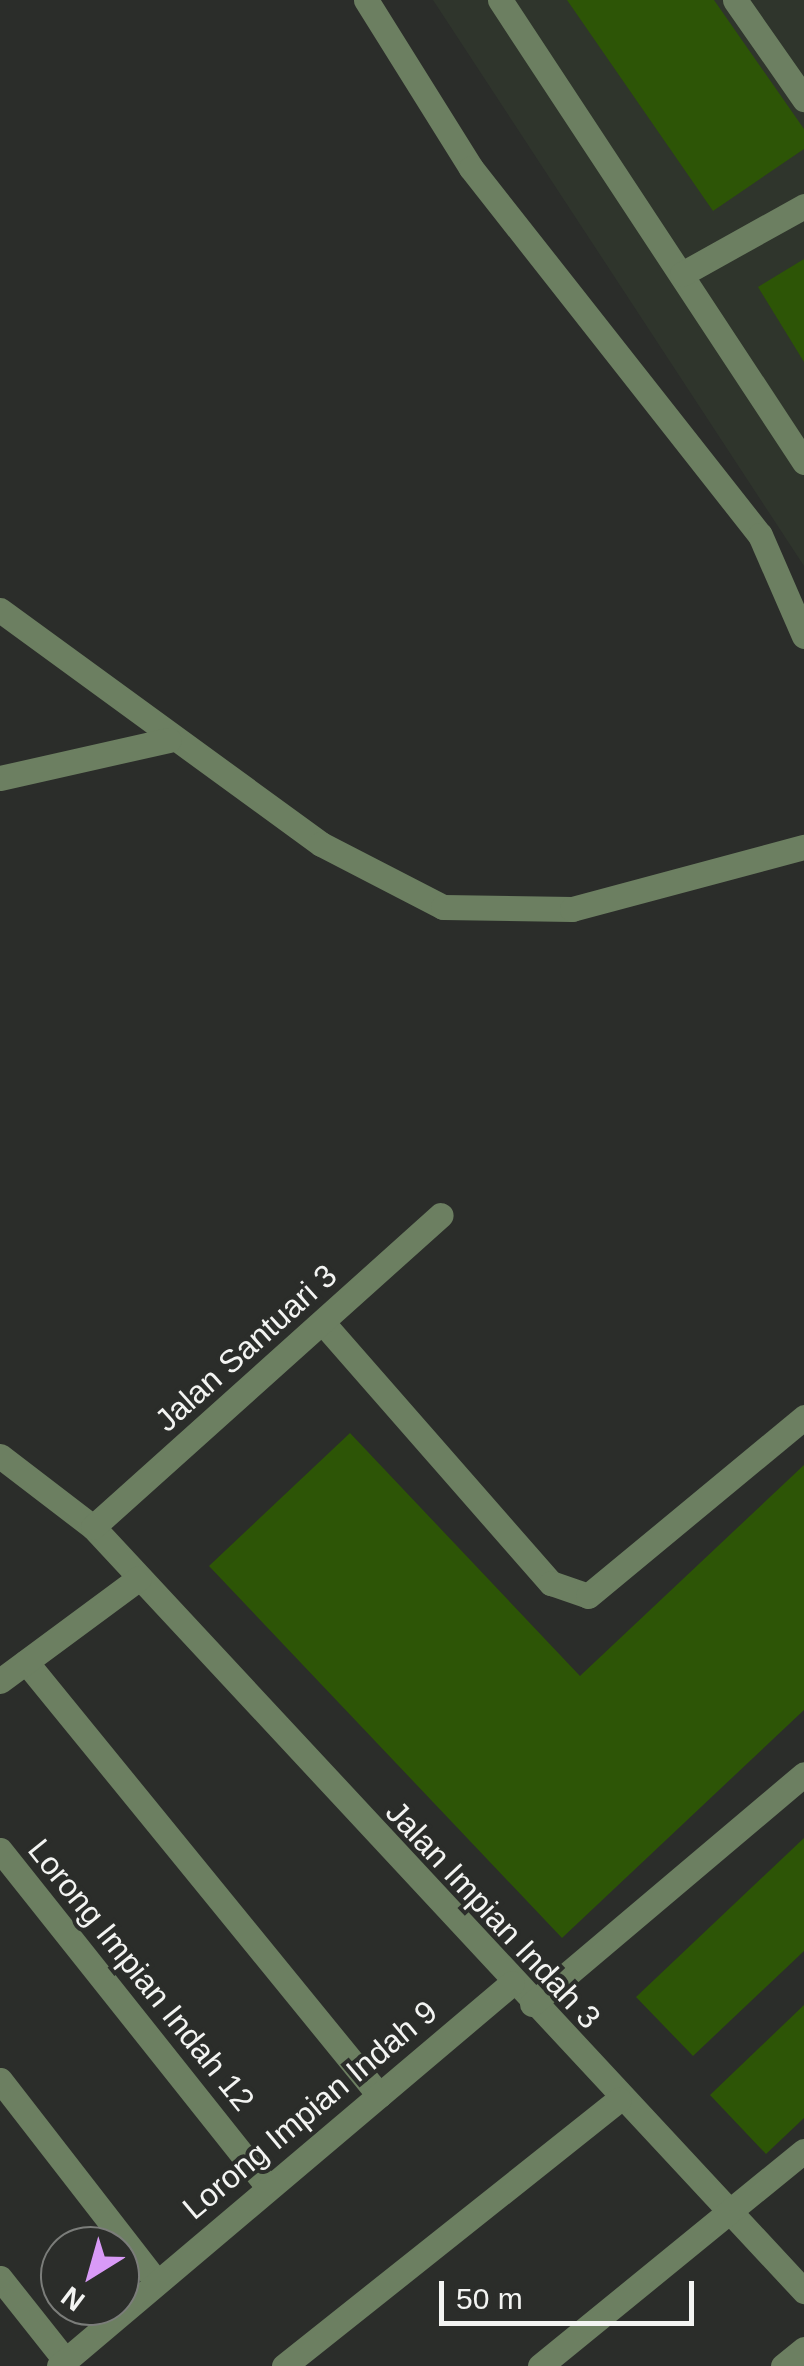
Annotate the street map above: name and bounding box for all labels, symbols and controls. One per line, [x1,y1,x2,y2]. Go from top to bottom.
street label: Jalan Santuari 3 [147,1256,345,1440]
street label: Jalan Impian Indah 3 [378,1793,608,2037]
street label: Lorong Impian Indah 12 [20,1832,262,2118]
street label: Lorong Impian Indah 9 [175,1992,445,2228]
north arrow [40,2226,140,2326]
scale bar [444,2261,699,2323]
text: N [55,2280,90,2317]
text: 50 m [456,2282,523,2315]

